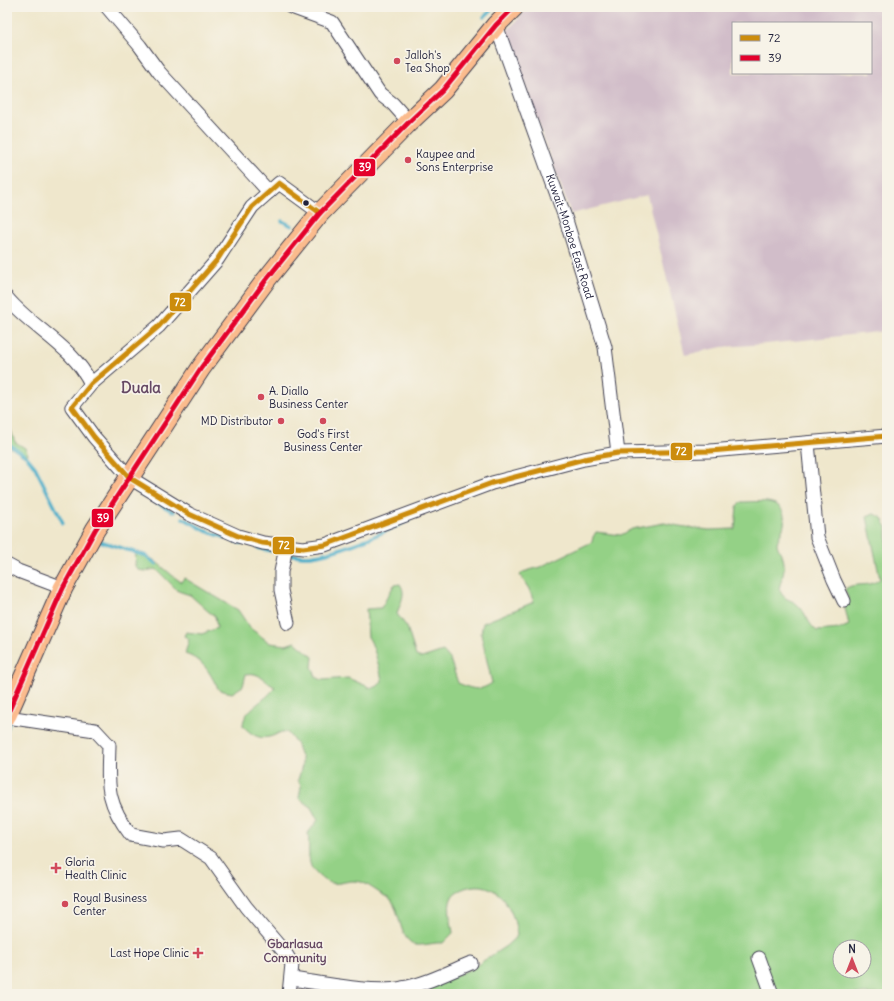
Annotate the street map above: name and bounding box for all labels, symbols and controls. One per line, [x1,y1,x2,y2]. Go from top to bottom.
legend [732,22,872,74]
text: 72 [768,30,781,45]
place label: Jalloh's Tea Shop [405,48,450,75]
text: 39 [768,50,782,65]
marker: Jalloh's Tea Shop [392,56,402,66]
place label: Kaypee and Sons Enterprise [416,147,493,174]
marker: Kaypee and Sons Enterprise [403,155,413,165]
line badge: 39 [353,158,376,177]
text: 39 [359,160,371,174]
street label: Kuwait-Monboe East Road [543,172,597,301]
unlabelled marker [301,198,311,208]
line badge: 72 [169,292,192,312]
text: 72 [174,295,186,309]
district label: Duala [121,378,161,397]
place label: A. Diallo Business Center [269,384,349,411]
marker: A. Diallo Business Center [256,392,266,402]
place label: MD Distributor [201,414,274,428]
marker: MD Distributor [276,416,286,426]
marker: God's First Business Center [318,416,328,426]
place label: God's First Business Center [283,427,363,454]
line badge: 72 [670,442,693,461]
text: 72 [675,444,687,458]
line badge: 39 [91,508,114,528]
text: 39 [97,511,109,525]
line badge: 72 [272,536,295,555]
text: 72 [278,538,290,552]
place label: Gloria Health Clinic [65,855,127,882]
marker: Gloria Health Clinic [50,862,62,874]
place label: Royal Business Center [73,891,147,918]
marker: Royal Business Center [60,899,70,909]
district label: Gbarlasua Community [263,936,327,966]
north arrow [832,939,872,979]
text: N [848,942,856,956]
place label: Last Hope Clinic [110,946,189,960]
marker: Last Hope Clinic [192,947,204,959]

